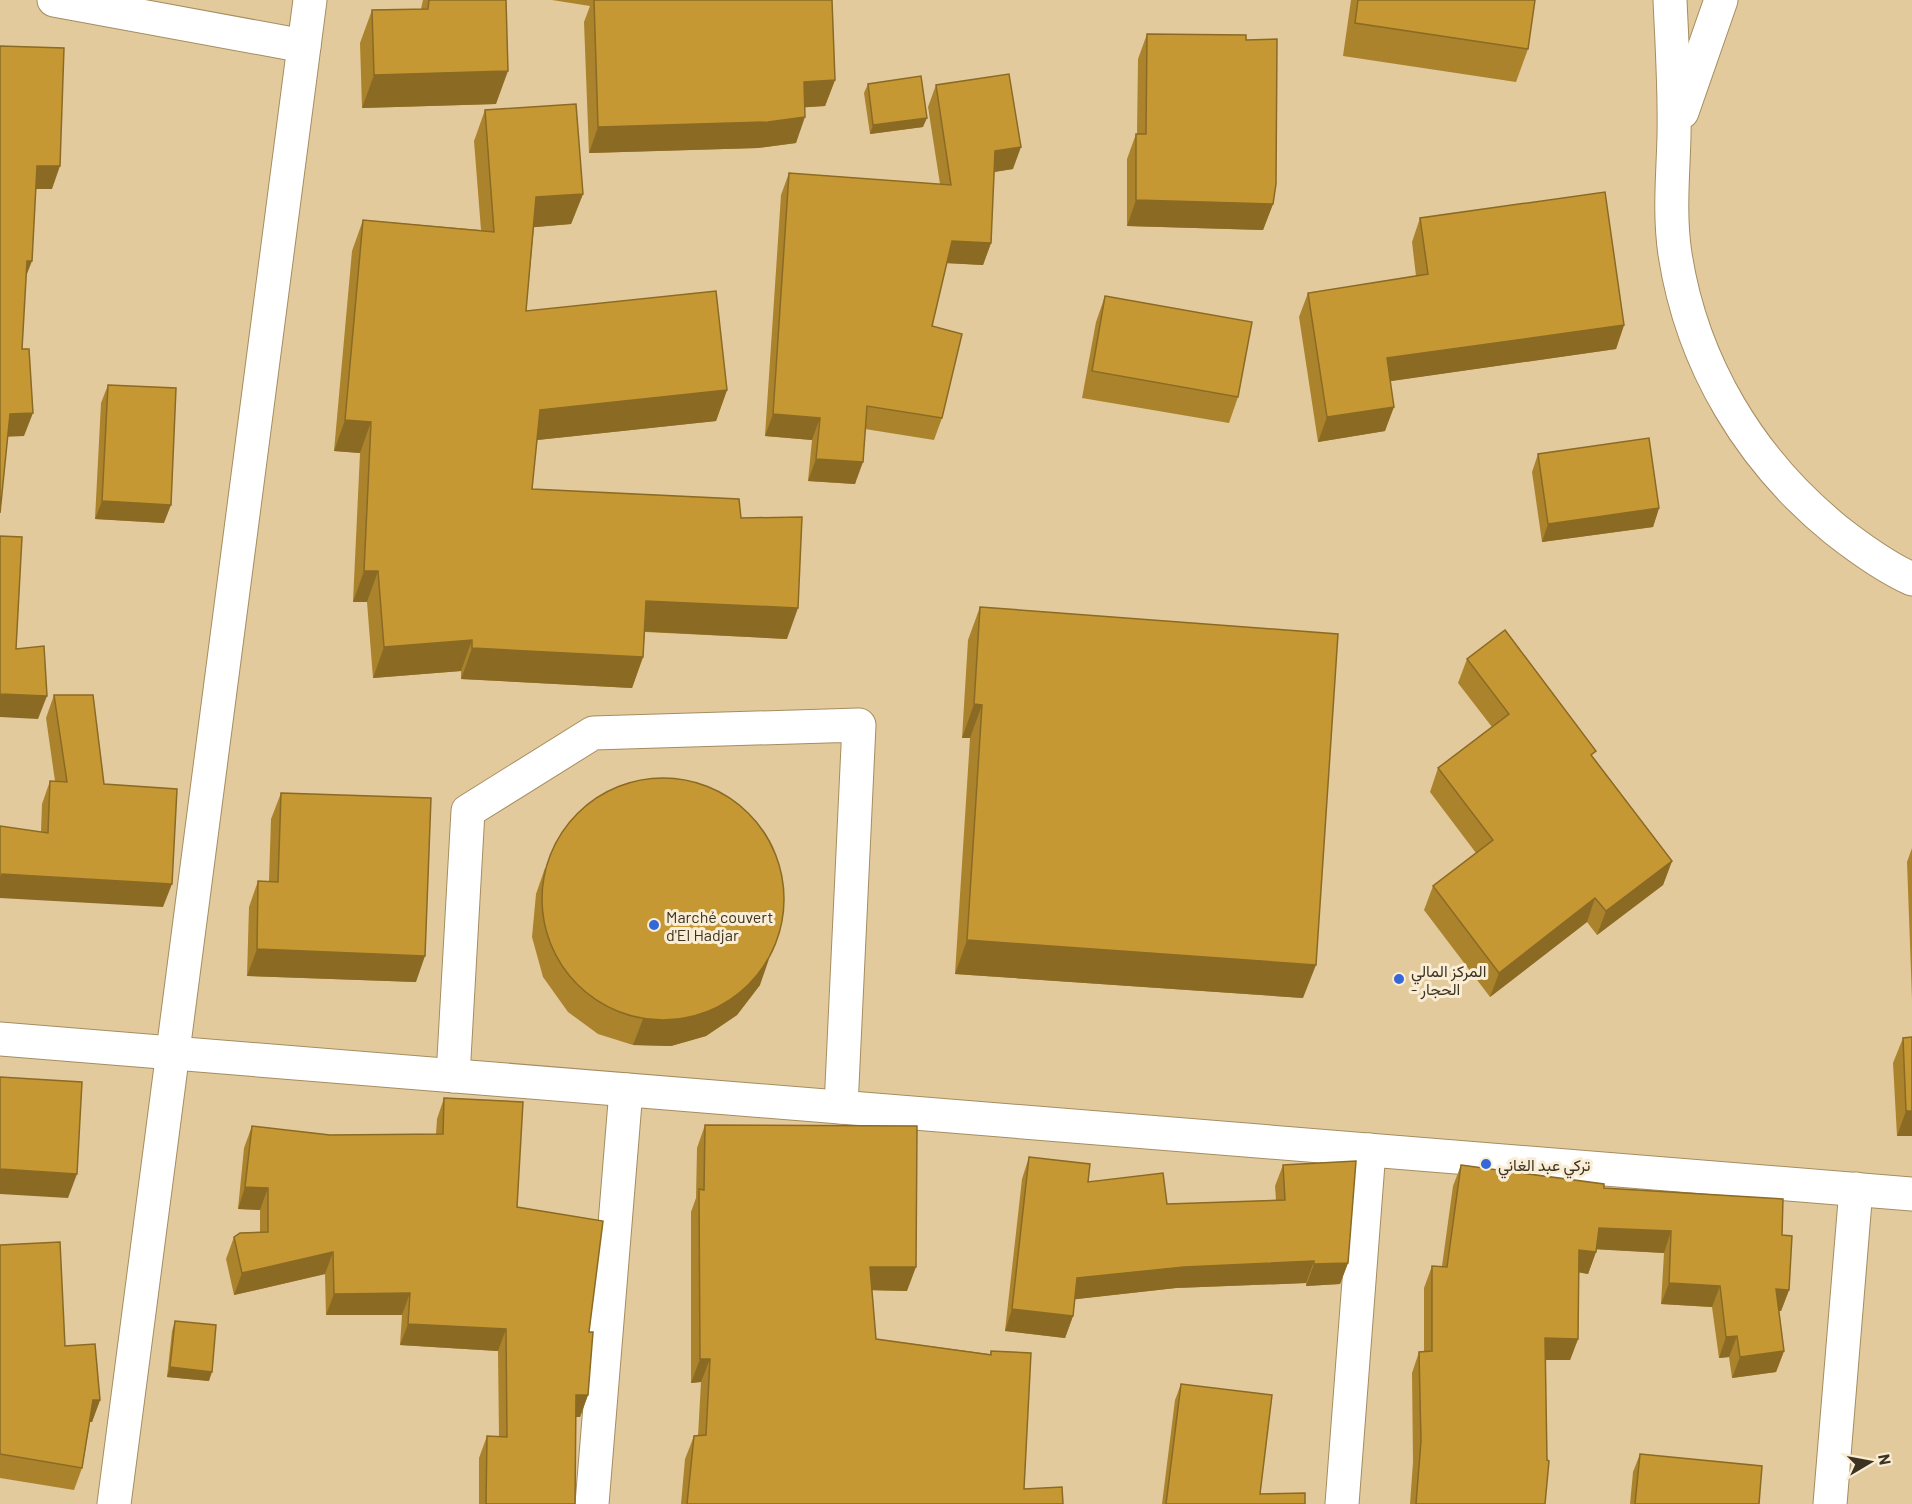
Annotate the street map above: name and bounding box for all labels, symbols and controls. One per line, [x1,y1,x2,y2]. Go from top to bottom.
place label: Marché couvert d'El Hadjar [666,907,773,944]
marker: Marché couvert d'El Hadjar [647,918,661,932]
place label: المركز المالي - الحجار [1411,961,1486,1000]
marker: المركز المالي - الحجار [1392,972,1406,986]
place label: تركي عبد الغاني [1498,1155,1591,1179]
marker: تركي عبد الغاني [1479,1157,1493,1171]
north arrow [1840,1432,1900,1492]
text: N [1875,1452,1896,1466]

